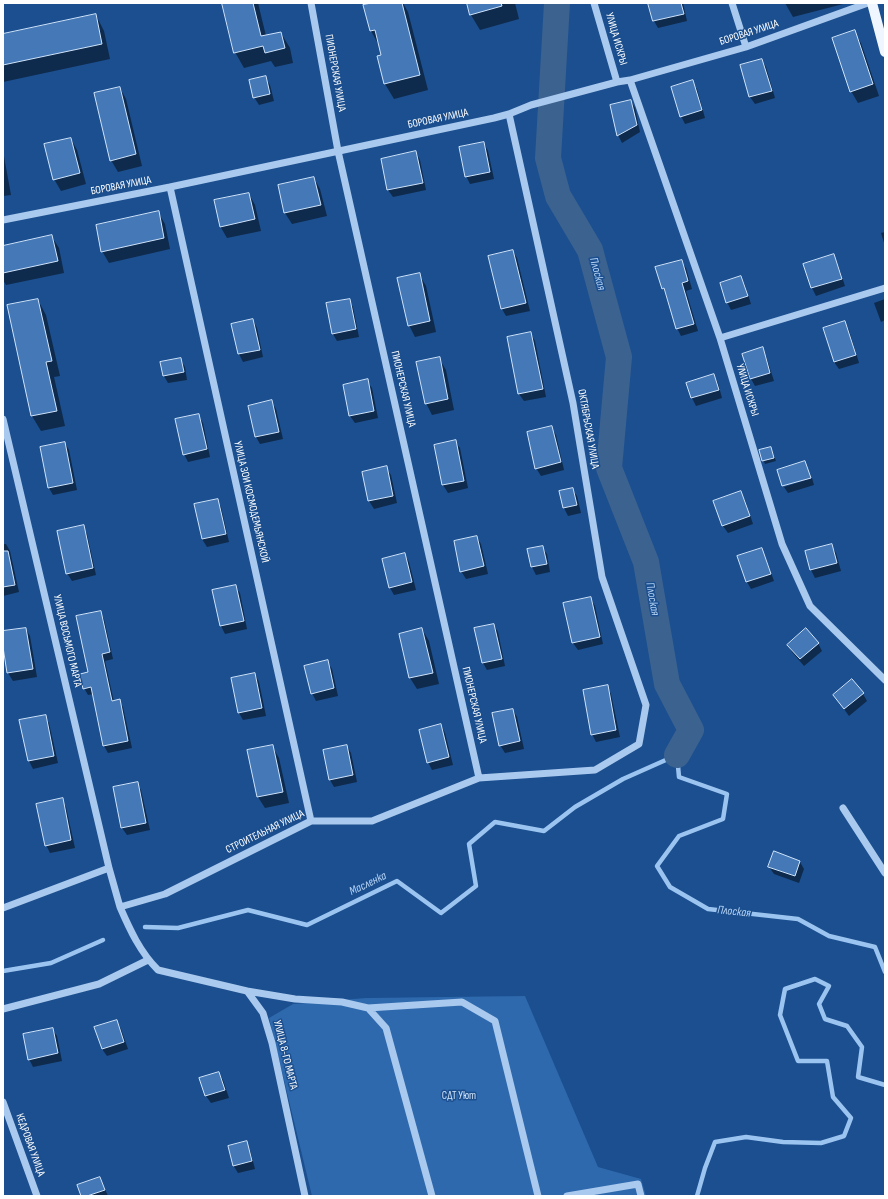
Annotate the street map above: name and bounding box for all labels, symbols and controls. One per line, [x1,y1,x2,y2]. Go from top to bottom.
street label: УЛИЦА ИСКРЫ [602,11,630,67]
street label: БОРОВАЯ УЛИЦА [718,17,780,49]
street label: ПИОНЕРСКАЯ УЛИЦА [322,33,348,113]
street label: БОРОВАЯ УЛИЦА [407,106,469,132]
street label: БОРОВАЯ УЛИЦА [90,174,152,198]
water label: Плоская [586,256,608,292]
street label: ПИОНЕРСКАЯ УЛИЦА [388,350,418,428]
street label: УЛИЦА ИСКРЫ [733,362,761,418]
street label: ОКТЯБРЬСКАЯ УЛИЦА [575,388,601,470]
street label: УЛИЦА ЗОИ КОСМОДЕМЬЯНСКОЙ [231,440,271,564]
water label: Плоская [642,581,662,617]
street label: УЛИЦА ВОСЬМОГО МАРТА [50,593,84,689]
street label: ПИОНЕРСКАЯ УЛИЦА [459,666,489,744]
street label: СТРОИТЕЛЬНАЯ УЛИЦА [224,807,306,857]
water label: Масленка [347,869,389,899]
water label: Плоская [717,903,751,921]
street label: УЛИЦА 8-ГО МАРТА [270,1019,300,1091]
park label: СДТ Уют [442,1089,476,1103]
street label: КЕДРОВАЯ УЛИЦА [13,1112,47,1178]

